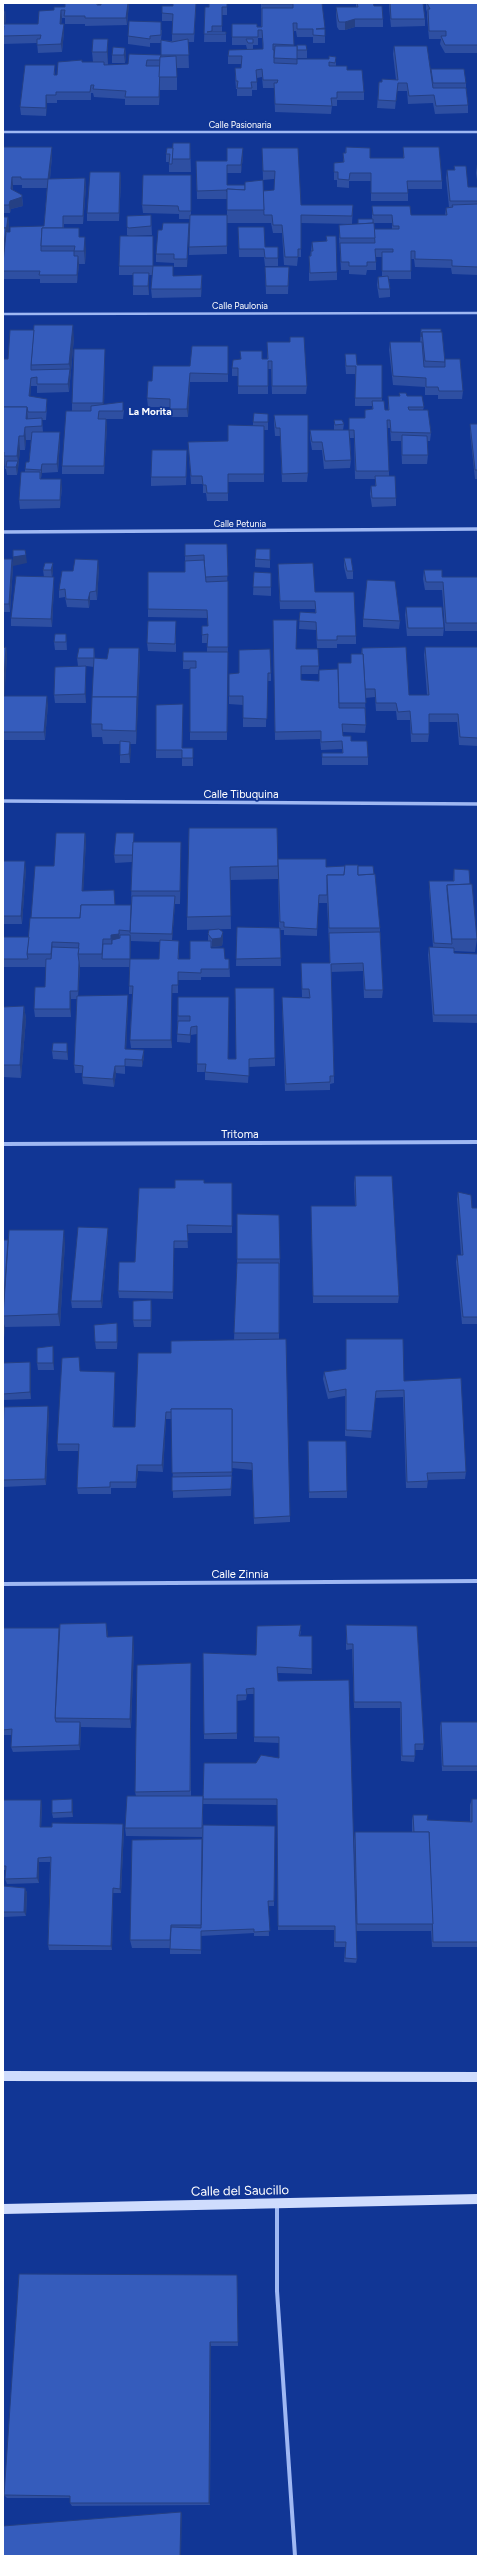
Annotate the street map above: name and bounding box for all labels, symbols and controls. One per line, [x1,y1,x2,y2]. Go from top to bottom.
street label: Calle Pasionaria [209,119,272,130]
street label: Calle Paulonia [212,300,268,311]
district label: La Morita [128,405,172,418]
street label: Calle Petunia [214,518,267,529]
street label: Calle Tibuquina [203,788,279,801]
street label: Tritoma [221,1128,259,1141]
street label: Calle Zinnia [211,1568,269,1581]
street label: Calle del Saucillo [191,2182,289,2199]

